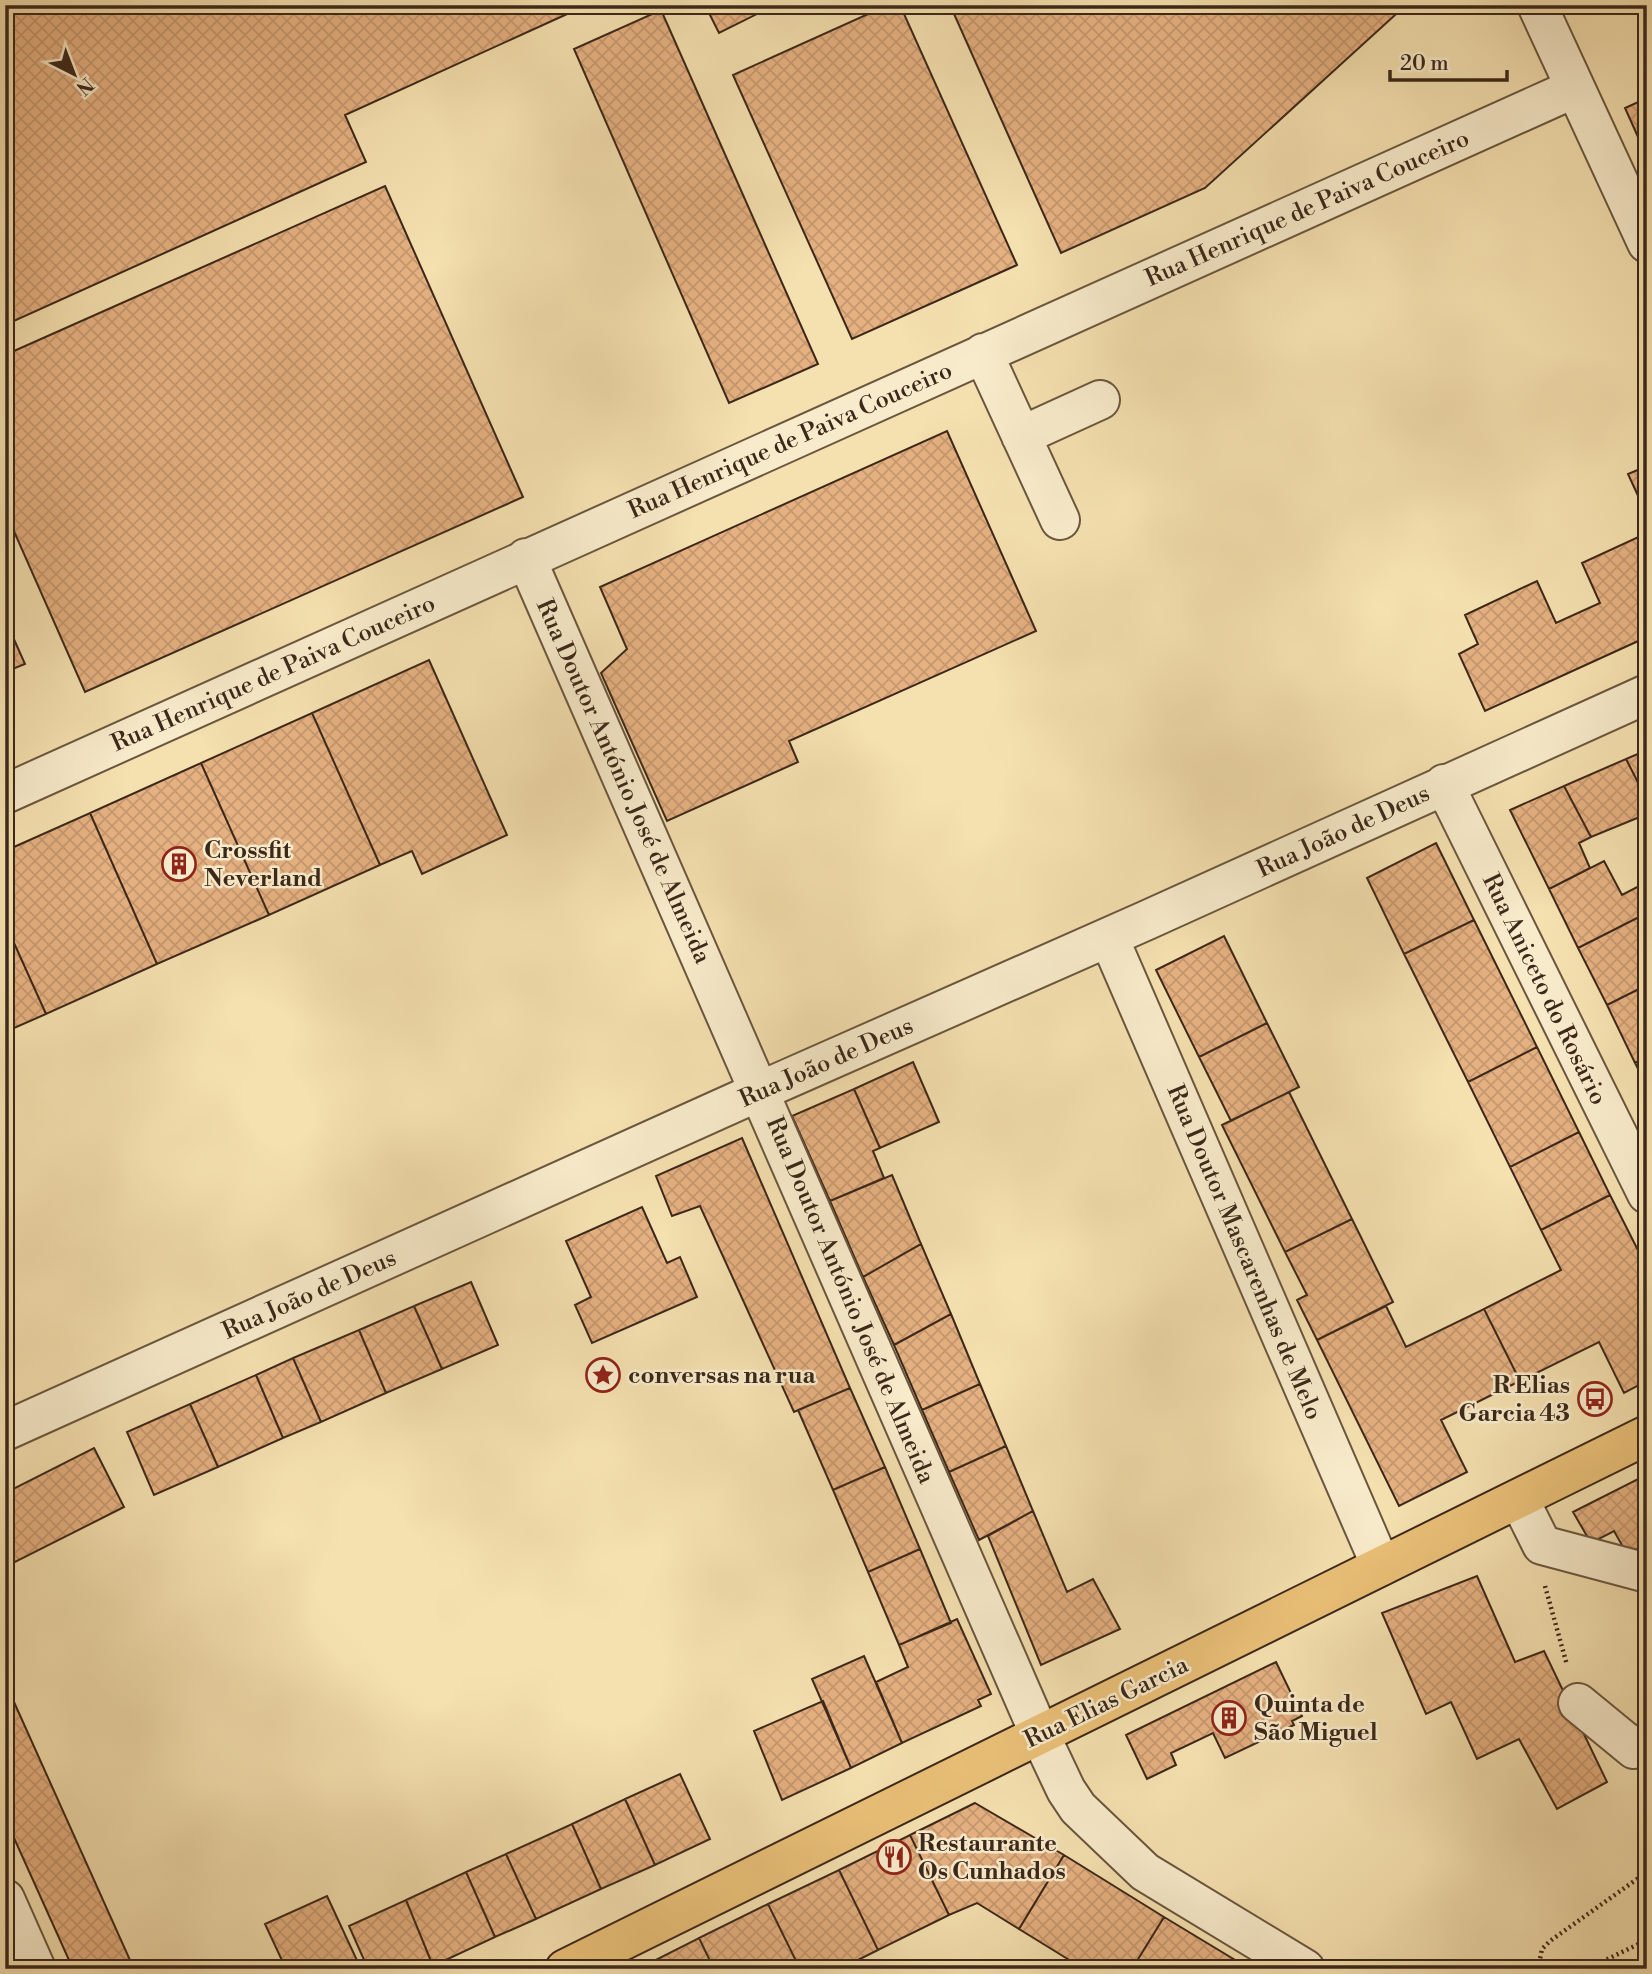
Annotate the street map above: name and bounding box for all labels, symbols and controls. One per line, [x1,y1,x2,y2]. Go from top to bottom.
north arrow [38,38,108,108]
scale bar [1390,38,1507,82]
text: 20 m [1400,51,1449,77]
text: N [71,72,98,100]
street label: Rua Henrique de Paiva Couceiro [1141,124,1474,294]
street label: Rua Henrique de Paiva Couceiro [624,356,957,526]
street label: Rua Henrique de Paiva Couceiro [107,589,440,759]
street label: Rua Doutor António José de Almeida [529,595,718,969]
street label: Rua João de Deus [1252,779,1435,885]
place label: Crossfit Neverland [204,836,322,894]
building icon: Crossfit Neverland [160,845,198,883]
street label: Rua Aniceto do Rosário [1475,869,1613,1110]
street label: Rua João de Deus [735,1011,918,1115]
street label: Rua Doutor Mascarenhas de Melo [1160,1080,1329,1425]
street label: Rua Doutor António José de Almeida [759,1112,942,1489]
street label: Rua João de Deus [218,1243,401,1347]
place icon: conversas na rua [584,1356,622,1394]
place label: conversas na rua [628,1361,816,1391]
place label: R Elias Garcia 43 [1459,1371,1570,1429]
bus stop icon: R Elias Garcia 43 [1576,1380,1614,1418]
street label: Rua Elias Garcia [1020,1650,1194,1756]
place label: Quinta de São Miguel [1254,1690,1378,1748]
building icon: Quinta de São Miguel [1210,1699,1248,1737]
place label: Restaurante Os Cunhados [918,1829,1066,1887]
restaurant icon: Restaurante Os Cunhados [875,1838,913,1876]

